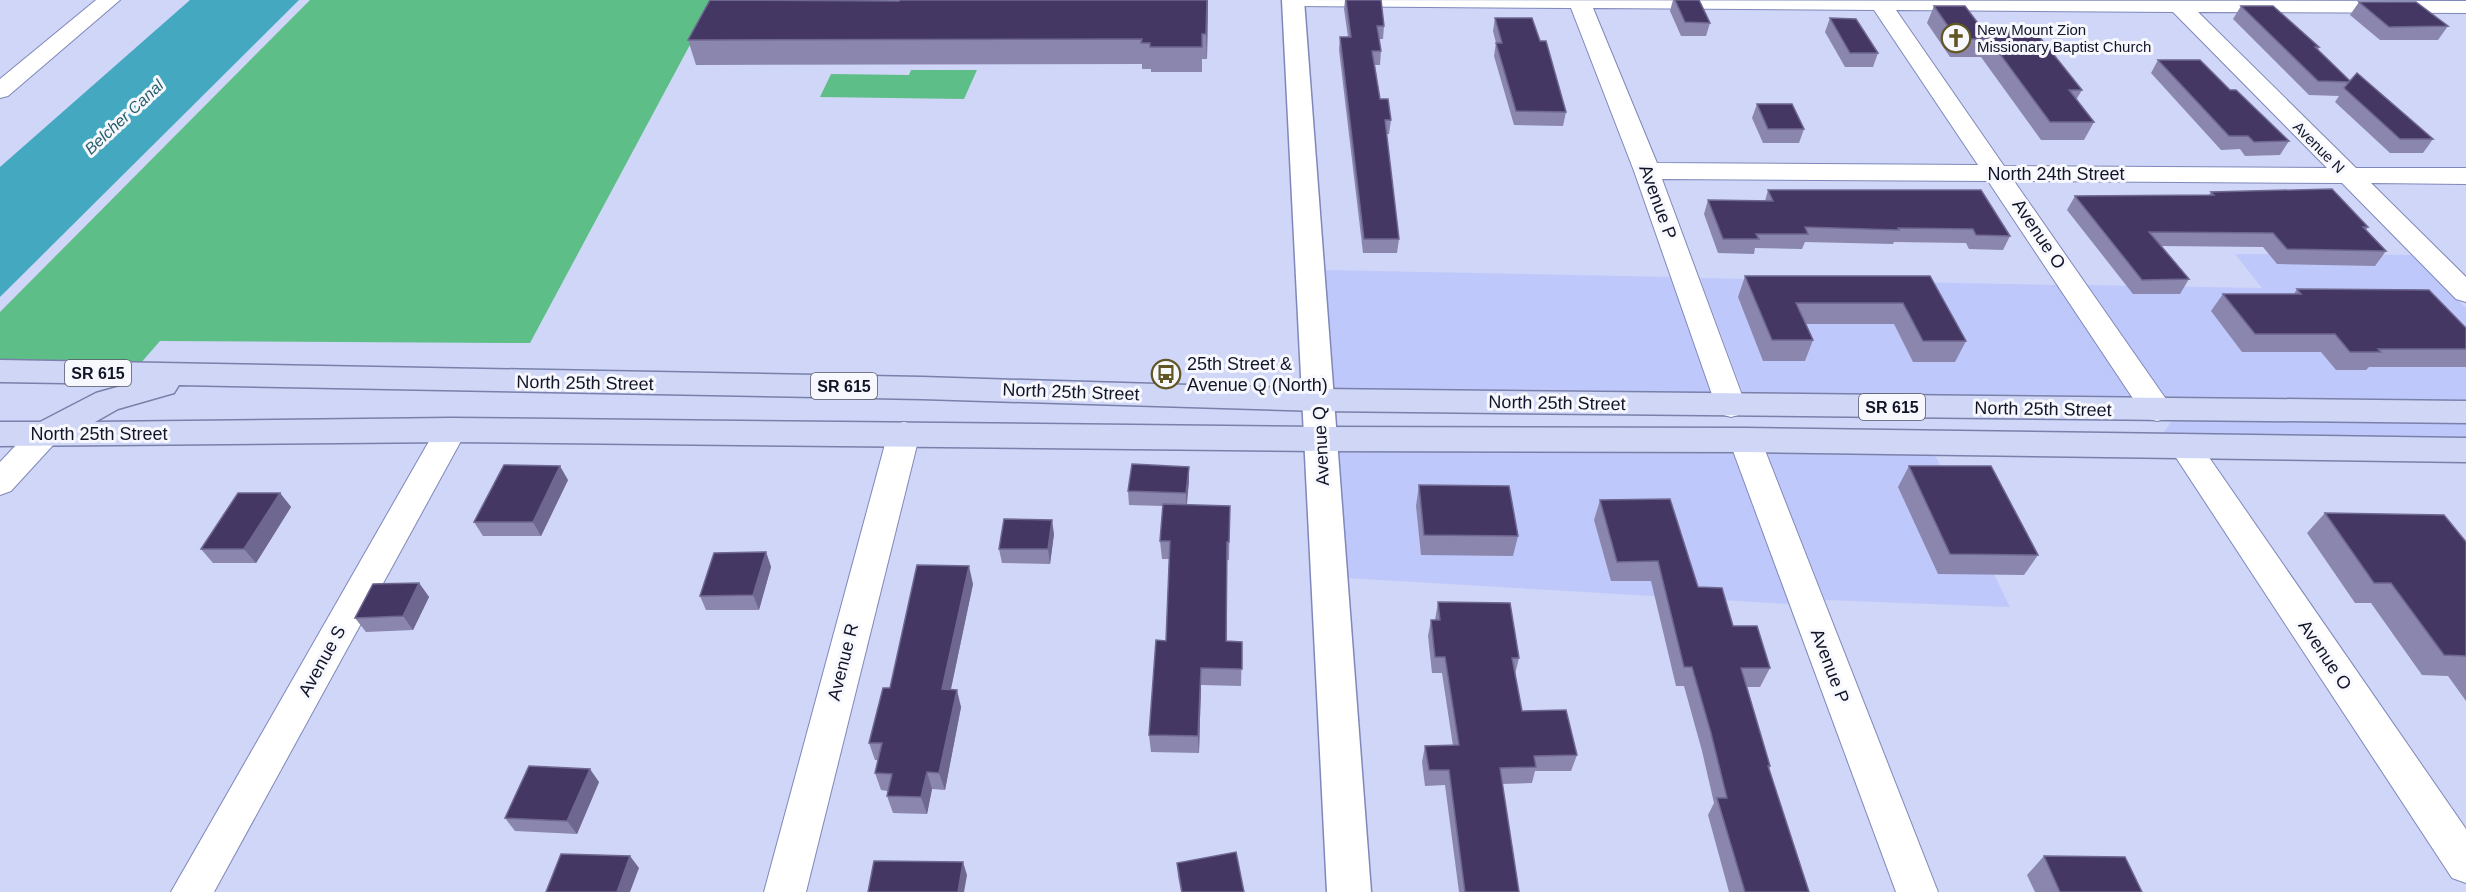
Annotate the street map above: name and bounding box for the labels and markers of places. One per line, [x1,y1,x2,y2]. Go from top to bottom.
place label: New Mount Zion Missionary Baptist Church [1977,21,2151,55]
church icon: New Mount Zion Missionary Baptist Church [1940,22,1972,54]
place label: 25th Street & Avenue Q (North) [1187,354,1328,395]
bus stop icon: 25th Street & Avenue Q (North) [1150,358,1182,390]

